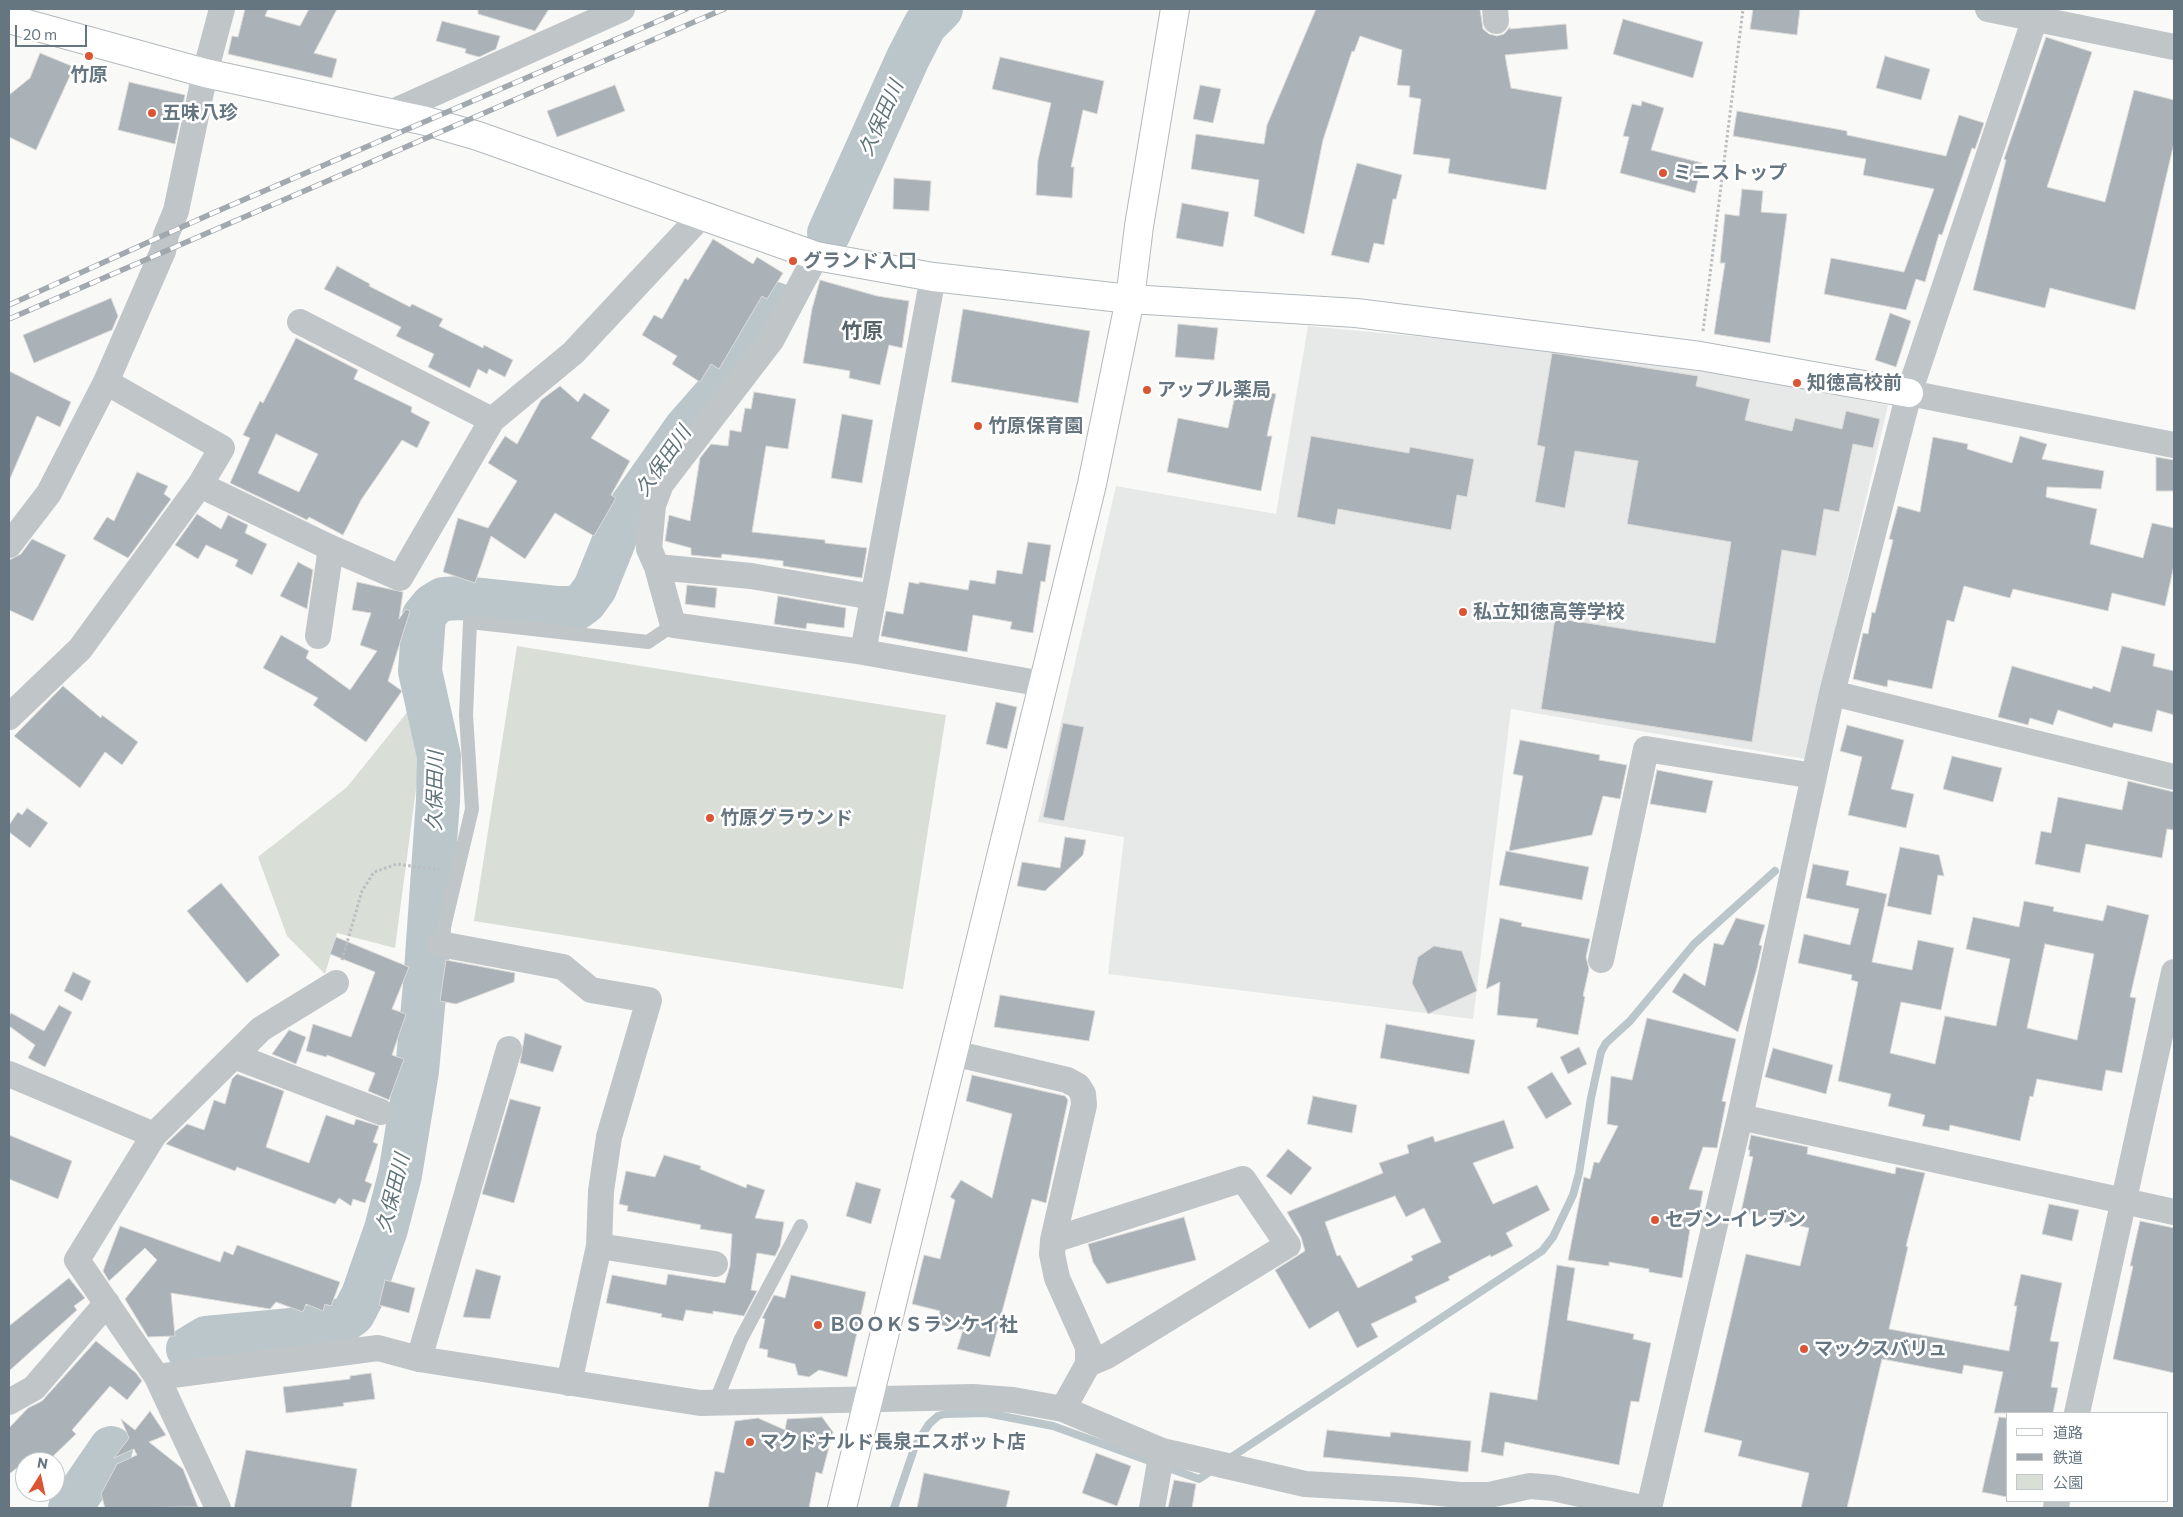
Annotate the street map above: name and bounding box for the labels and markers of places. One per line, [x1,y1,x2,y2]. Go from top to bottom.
marker: 竹原 [83,50,95,62]
place label: 竹原 [70,64,108,86]
place label: 五味八珍 [162,102,238,124]
marker: 五味八珍 [146,107,158,119]
place label: ミニストップ [1673,162,1787,184]
marker: ミニストップ [1657,167,1669,179]
place label: グランド入口 [803,250,917,272]
marker: グランド入口 [787,255,799,267]
place label: 知徳高校前 [1807,372,1902,394]
marker: 知徳高校前 [1791,377,1803,389]
place label: アップル薬局 [1157,379,1271,401]
marker: アップル薬局 [1141,384,1153,396]
place label: 竹原保育園 [988,415,1083,437]
marker: 竹原保育園 [972,420,984,432]
place label: 私立知徳高等学校 [1473,601,1625,623]
marker: 私立知徳高等学校 [1457,606,1469,618]
place label: 竹原グラウンド [720,807,853,829]
marker: 竹原グラウンド [704,812,716,824]
place label: セブン-イレブン [1665,1209,1806,1231]
marker: セブン-イレブン [1649,1214,1661,1226]
place label: ＢＯＯＫＳランケイ社 [828,1314,1018,1336]
marker: ＢＯＯＫＳランケイ社 [812,1319,824,1331]
place label: マックスバリュ [1814,1338,1947,1360]
marker: マックスバリュ [1798,1343,1810,1355]
place label: マクドナルド長泉エスポット店 [760,1431,1026,1453]
marker: マクドナルド長泉エスポット店 [744,1436,756,1448]

